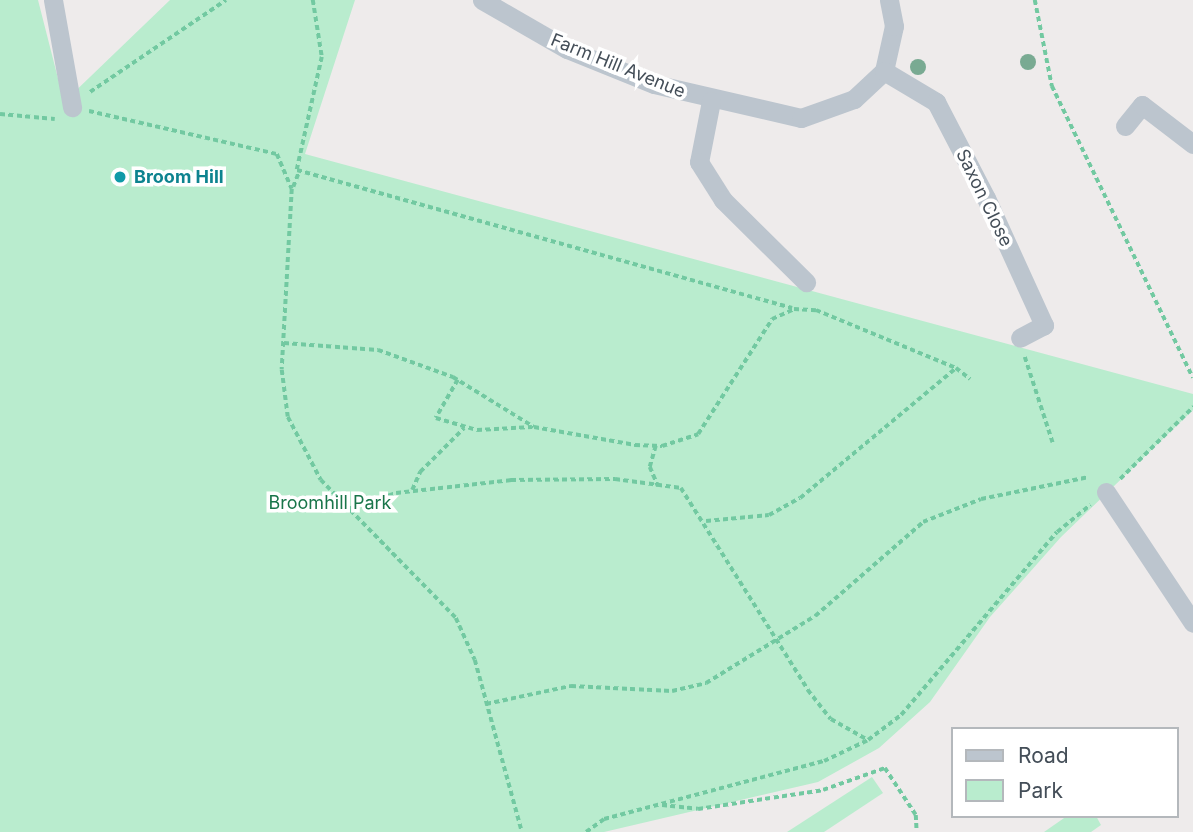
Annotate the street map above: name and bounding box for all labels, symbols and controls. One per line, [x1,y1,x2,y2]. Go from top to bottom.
street label: Farm Hill Avenue [548,29,688,103]
street label: Saxon Close [951,146,1017,250]
place label: Broom Hill [134,166,224,188]
marker: Broom Hill [112,169,128,185]
park label: Broomhill Park [269,492,391,514]
legend [951,727,1179,818]
text: Road [1018,743,1069,768]
text: Park [1018,778,1063,803]

